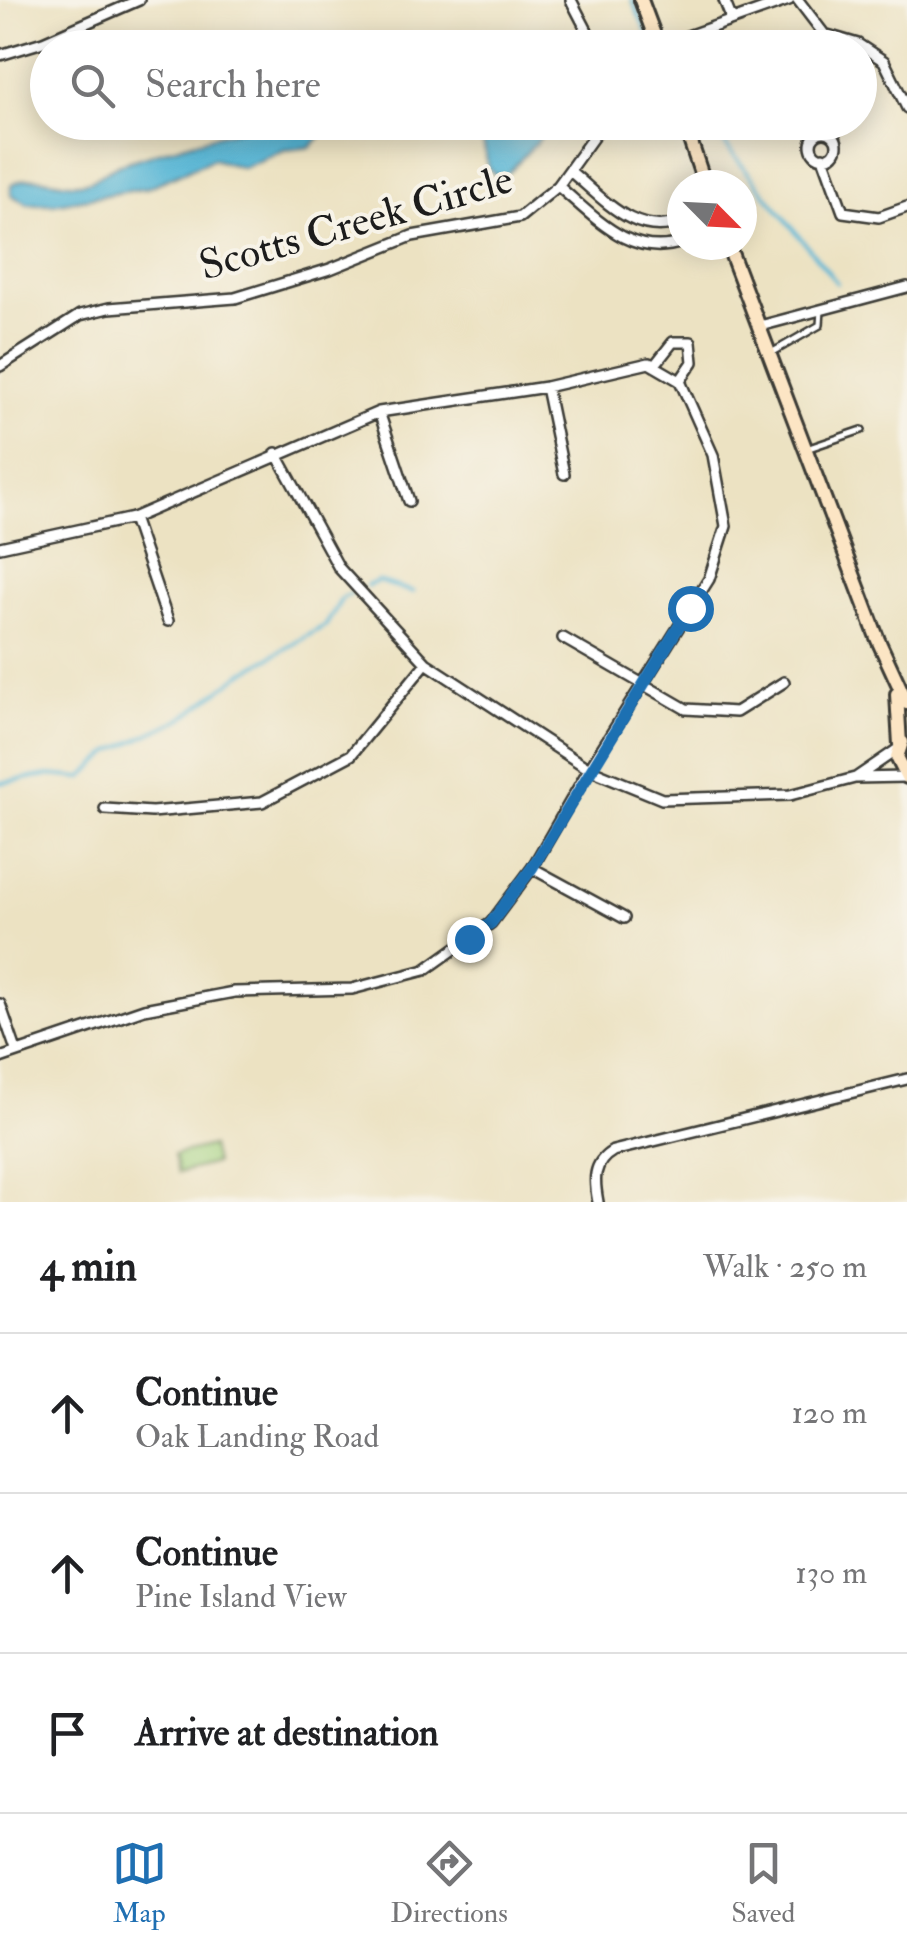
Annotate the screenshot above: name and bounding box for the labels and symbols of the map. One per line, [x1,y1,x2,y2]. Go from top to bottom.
street label: Scotts Creek Circle [194,153,518,293]
north arrow [667,170,757,260]
route start [668,586,714,632]
route end [447,917,493,963]

